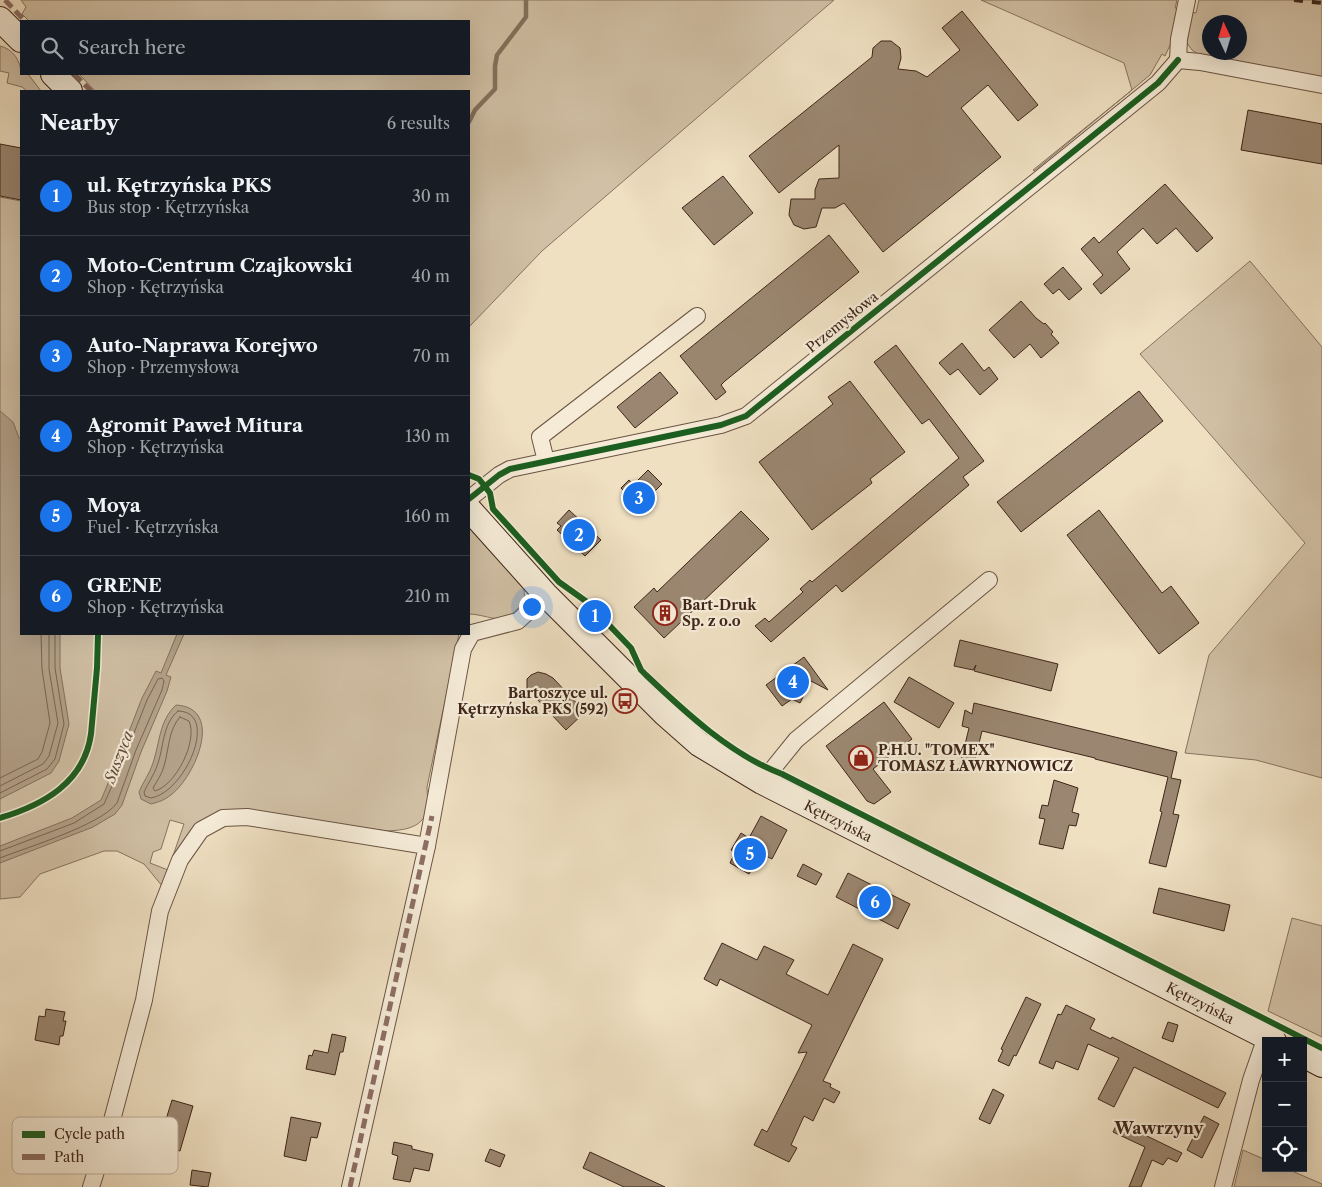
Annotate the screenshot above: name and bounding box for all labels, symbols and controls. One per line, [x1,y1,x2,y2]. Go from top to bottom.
north arrow [1202,15,1247,60]
search box [20,20,470,75]
icon: search [38,34,66,62]
text: Search here [78,36,186,59]
text: Nearby [40,110,119,135]
text: 6 results [387,113,450,133]
text: ul. Kętrzyńska PKS [87,174,272,197]
text: 1 [52,186,60,206]
text: 30 m [412,186,450,206]
text: Bus stop · Kętrzyńska [87,197,249,217]
text: Moto-Centrum Czajkowski [87,254,353,277]
text: 2 [51,266,61,286]
text: 40 m [411,266,450,286]
text: Shop · Kętrzyńska [87,277,224,297]
street label: Przemysłowa [802,287,882,357]
text: Auto-Naprawa Korejwo [87,334,318,357]
text: 3 [51,346,61,366]
text: 70 m [413,346,450,366]
text: Shop · Przemysłowa [87,357,239,377]
text: Agromit Paweł Mitura [87,414,303,437]
text: 4 [51,426,61,446]
text: 130 m [405,426,450,446]
text: Shop · Kętrzyńska [87,437,224,457]
pin: 3 [623,479,655,517]
text: Moya [87,494,141,517]
text: 5 [52,506,60,526]
text: 160 m [405,506,450,526]
pin: 2 [563,516,595,554]
text: Fuel · Kętrzyńska [87,517,219,537]
text: GRENE [87,574,162,597]
text: 6 [51,586,61,606]
text: 210 m [405,586,450,606]
your location [519,594,545,620]
place label: Bart-Druk Sp. z o.o [682,596,757,630]
text: Shop · Kętrzyńska [87,597,224,617]
pin: 1 [579,597,611,635]
building icon: Bart-Druk Sp. z o.o [652,600,678,626]
pin: 4 [777,663,809,701]
place label: Bartoszyce ul. Kętrzyńska PKS (592) [457,684,608,718]
bus stop icon: Bartoszyce ul. Kętrzyńska PKS (592) [612,688,638,714]
water label: Suszyca [100,728,137,787]
place label: P.H.U. "TOMEX" TOMASZ ŁAWRYNOWICZ [878,741,1073,775]
shop icon: P.H.U. "TOMEX" TOMASZ ŁAWRYNOWICZ [848,745,874,771]
street label: Kętrzyńska [801,796,876,846]
pin: 5 [734,835,766,873]
pin: 6 [859,883,891,921]
street label: Kętrzyńska [1163,978,1238,1028]
map controls [1262,1037,1307,1172]
button: + [1262,1037,1307,1082]
button: − [1262,1082,1307,1127]
legend [12,1117,178,1174]
district label: Wawrzyny [1114,1118,1205,1138]
text: Cycle path [54,1125,125,1143]
button: locate [1262,1127,1307,1172]
text: Path [54,1148,84,1166]

